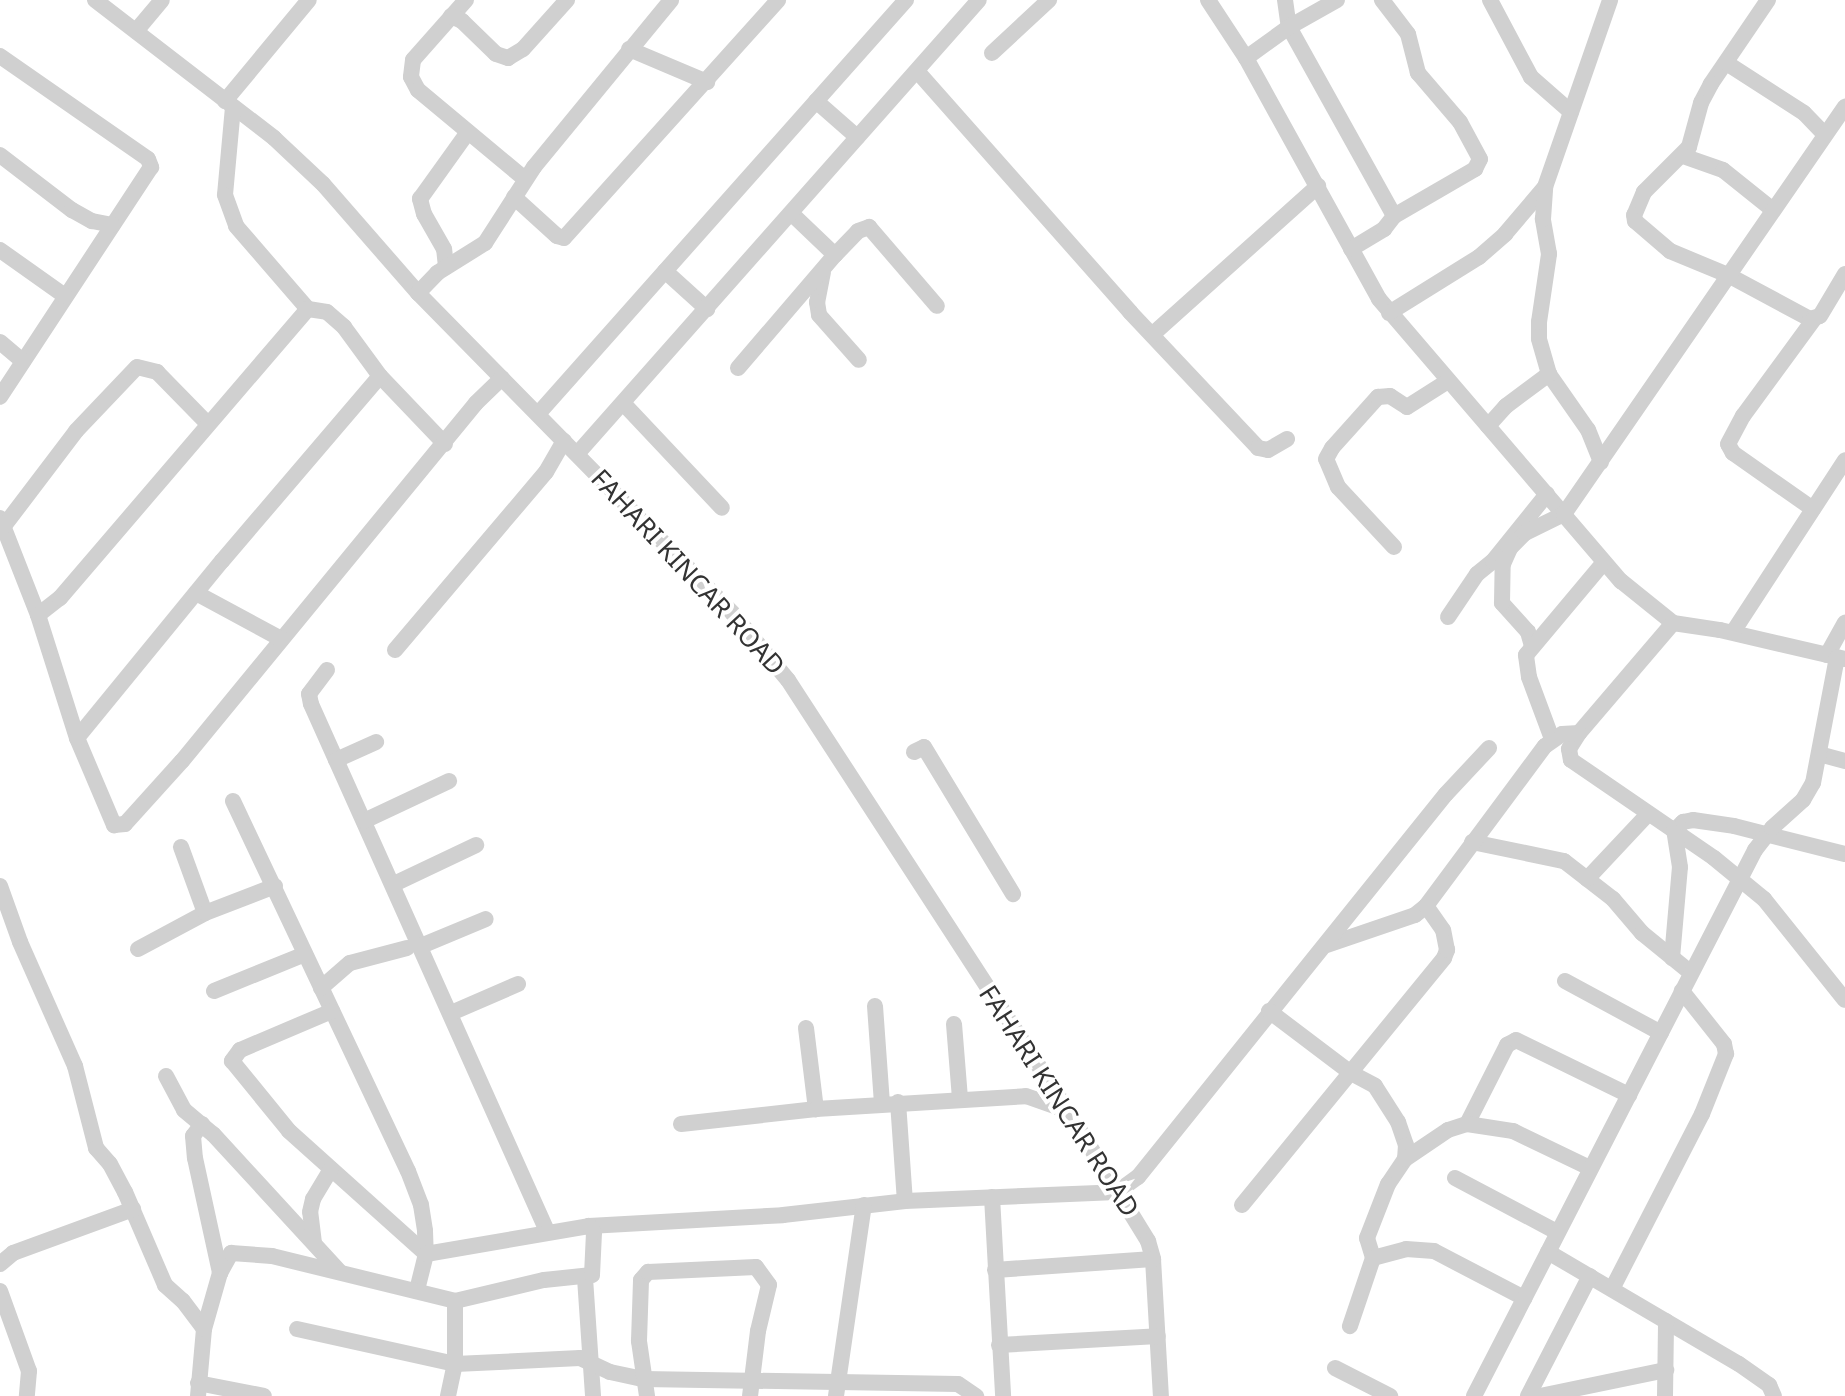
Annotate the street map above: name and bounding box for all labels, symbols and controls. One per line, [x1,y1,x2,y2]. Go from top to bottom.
street label: FAHARI KINCAR ROAD [585,463,791,681]
street label: FAHARI KINCAR ROAD [973,980,1145,1222]

